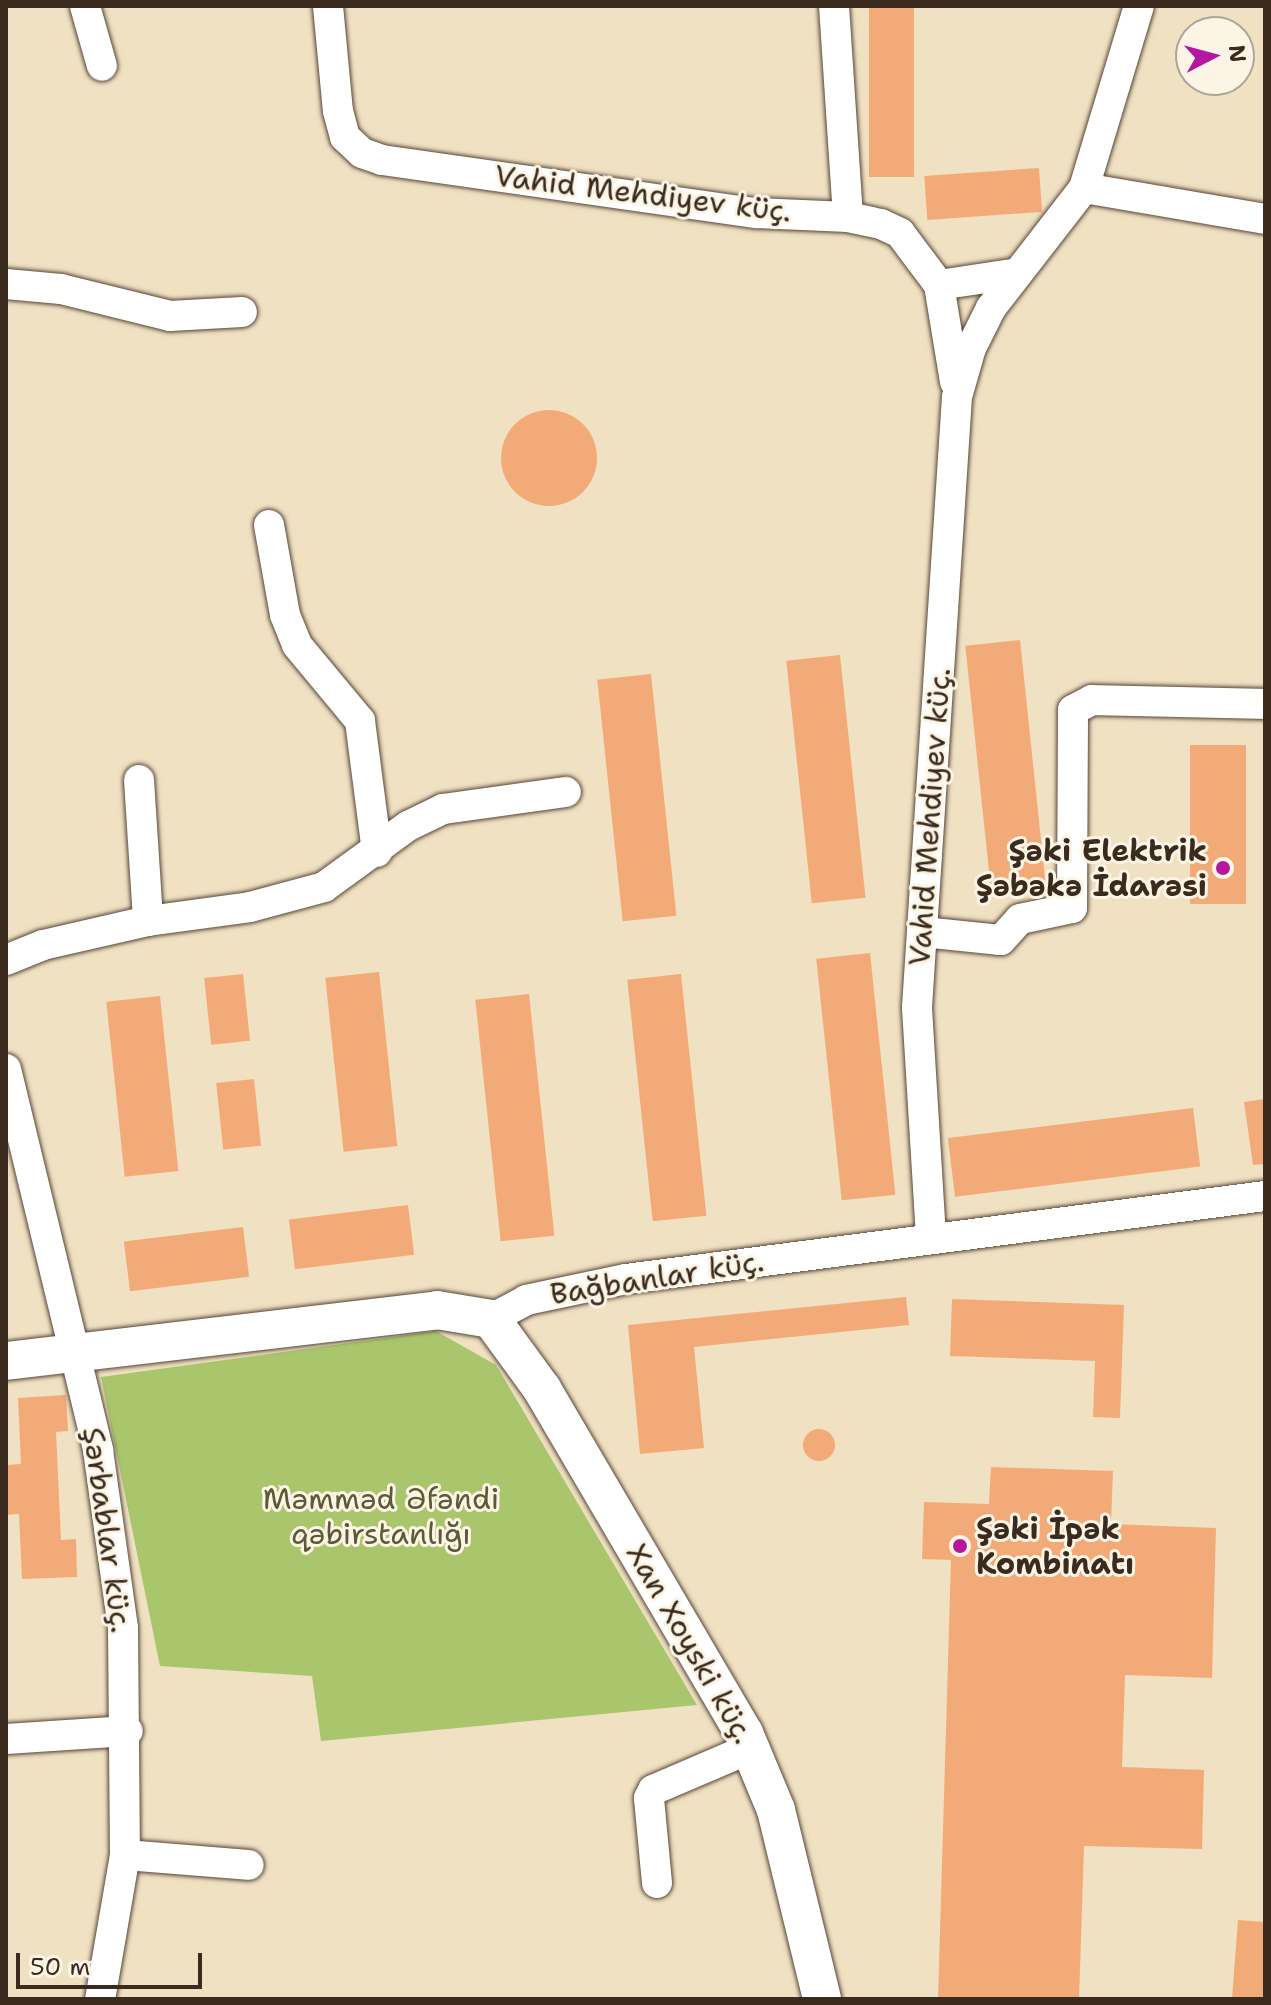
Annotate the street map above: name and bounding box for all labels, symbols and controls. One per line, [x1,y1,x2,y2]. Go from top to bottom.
north arrow [1175,16,1255,96]
text: N [1222,43,1253,64]
street label: Vahid Mehdiyev küç. [493,158,793,230]
street label: Vahid Mehdiyev küç. [902,667,958,967]
place label: Şəki Elektrik Şəbəkə İdarəsi [976,833,1207,904]
marker: Şəki Elektrik Şəbəkə İdarəsi [1214,859,1232,877]
street label: Bağbanlar küç. [548,1243,766,1313]
street label: Şərbablar küç. [75,1425,139,1635]
park label: Məmməd Əfəndi qəbirstanlığı [263,1481,499,1552]
place label: Şəki İpək Kombinatı [976,1511,1134,1582]
marker: Şəki İpək Kombinatı [951,1537,969,1555]
street label: Xan Xoyski küç. [618,1538,762,1750]
scale bar [20,1937,206,1987]
text: 50 m [30,1951,90,1983]

